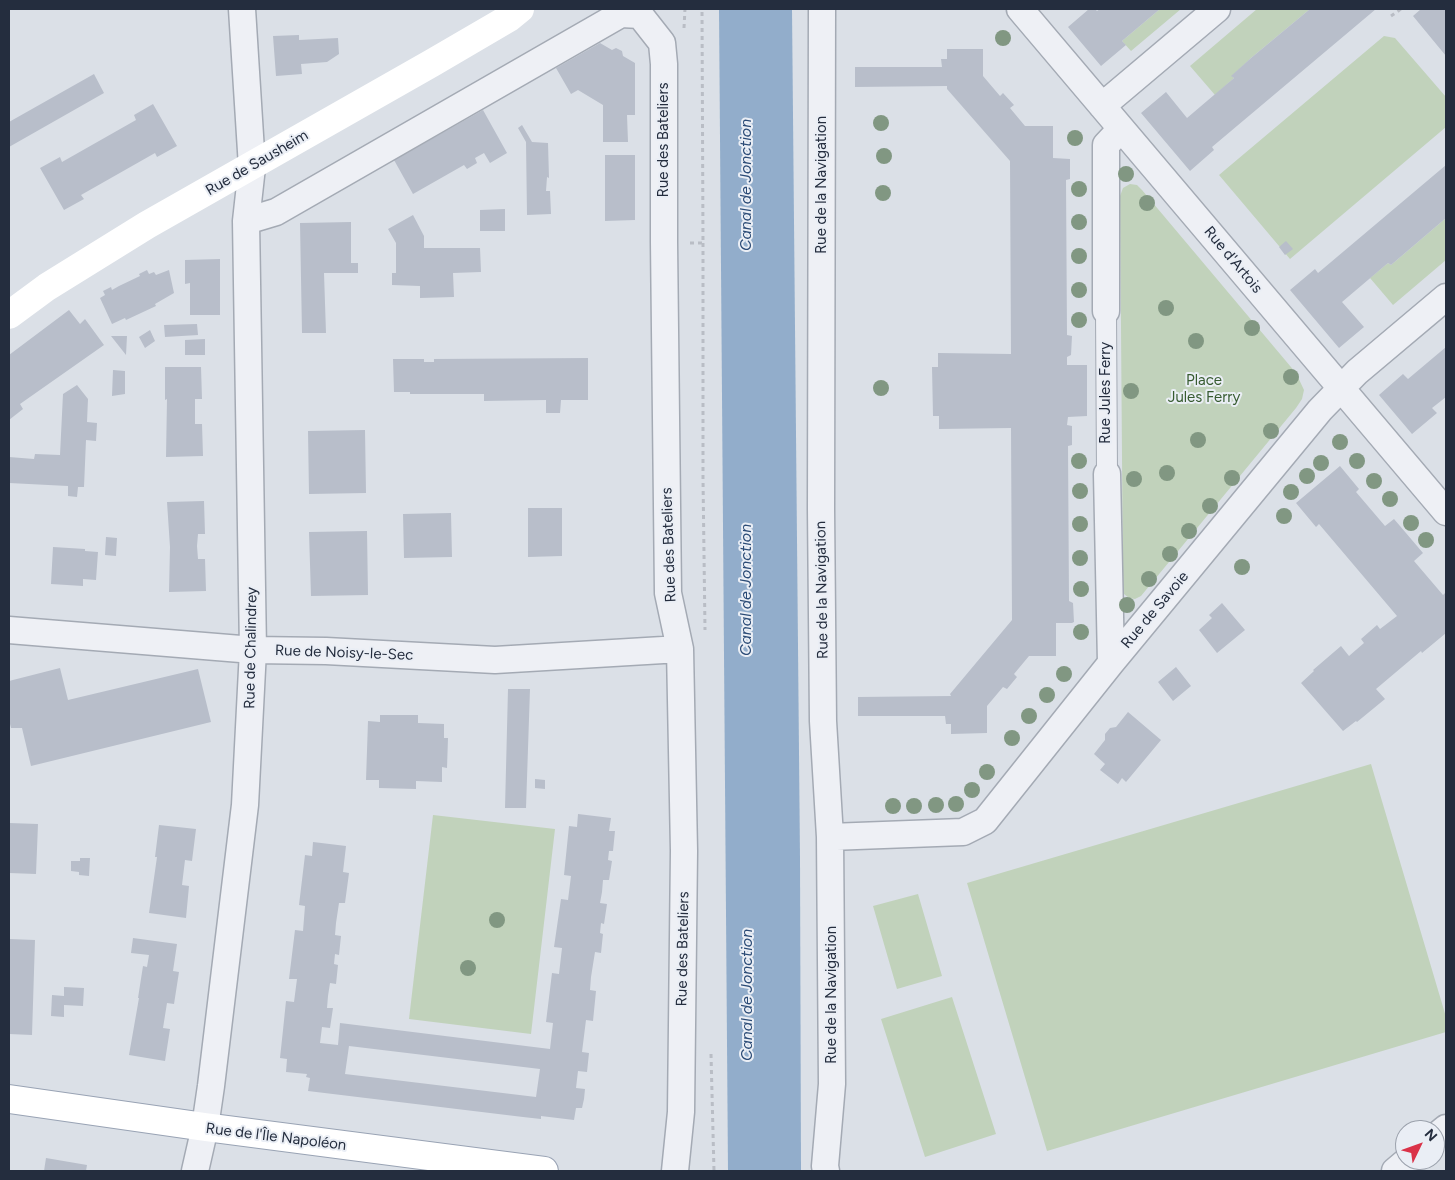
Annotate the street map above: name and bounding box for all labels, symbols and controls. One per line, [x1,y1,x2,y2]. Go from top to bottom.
street label: Rue des Bateliers [655,83,673,197]
street label: Rue de la Navigation [813,116,831,254]
water label: Canal de Jonction [736,119,756,251]
street label: Rue de Sausheim [203,126,311,200]
street label: Rue d'Artois [1200,223,1266,297]
street label: Rue Jules Ferry [1097,342,1115,444]
park label: Place Jules Ferry [1168,372,1240,407]
street label: Rue des Bateliers [658,487,680,603]
street label: Rue de la Navigation [812,521,832,659]
water label: Canal de Jonction [736,524,756,656]
street label: Rue de Savoie [1118,568,1192,652]
street label: Rue de Chalindrey [241,587,261,709]
street label: Rue de Noisy-le-Sec [274,642,414,664]
street label: Rue des Bateliers [673,891,693,1007]
street label: Rue de la Navigation [823,926,841,1064]
water label: Canal de Jonction [737,929,757,1061]
street label: Rue de l'Île Napoléon [205,1119,347,1155]
north arrow [1395,1120,1445,1170]
text: N [1421,1126,1441,1145]

